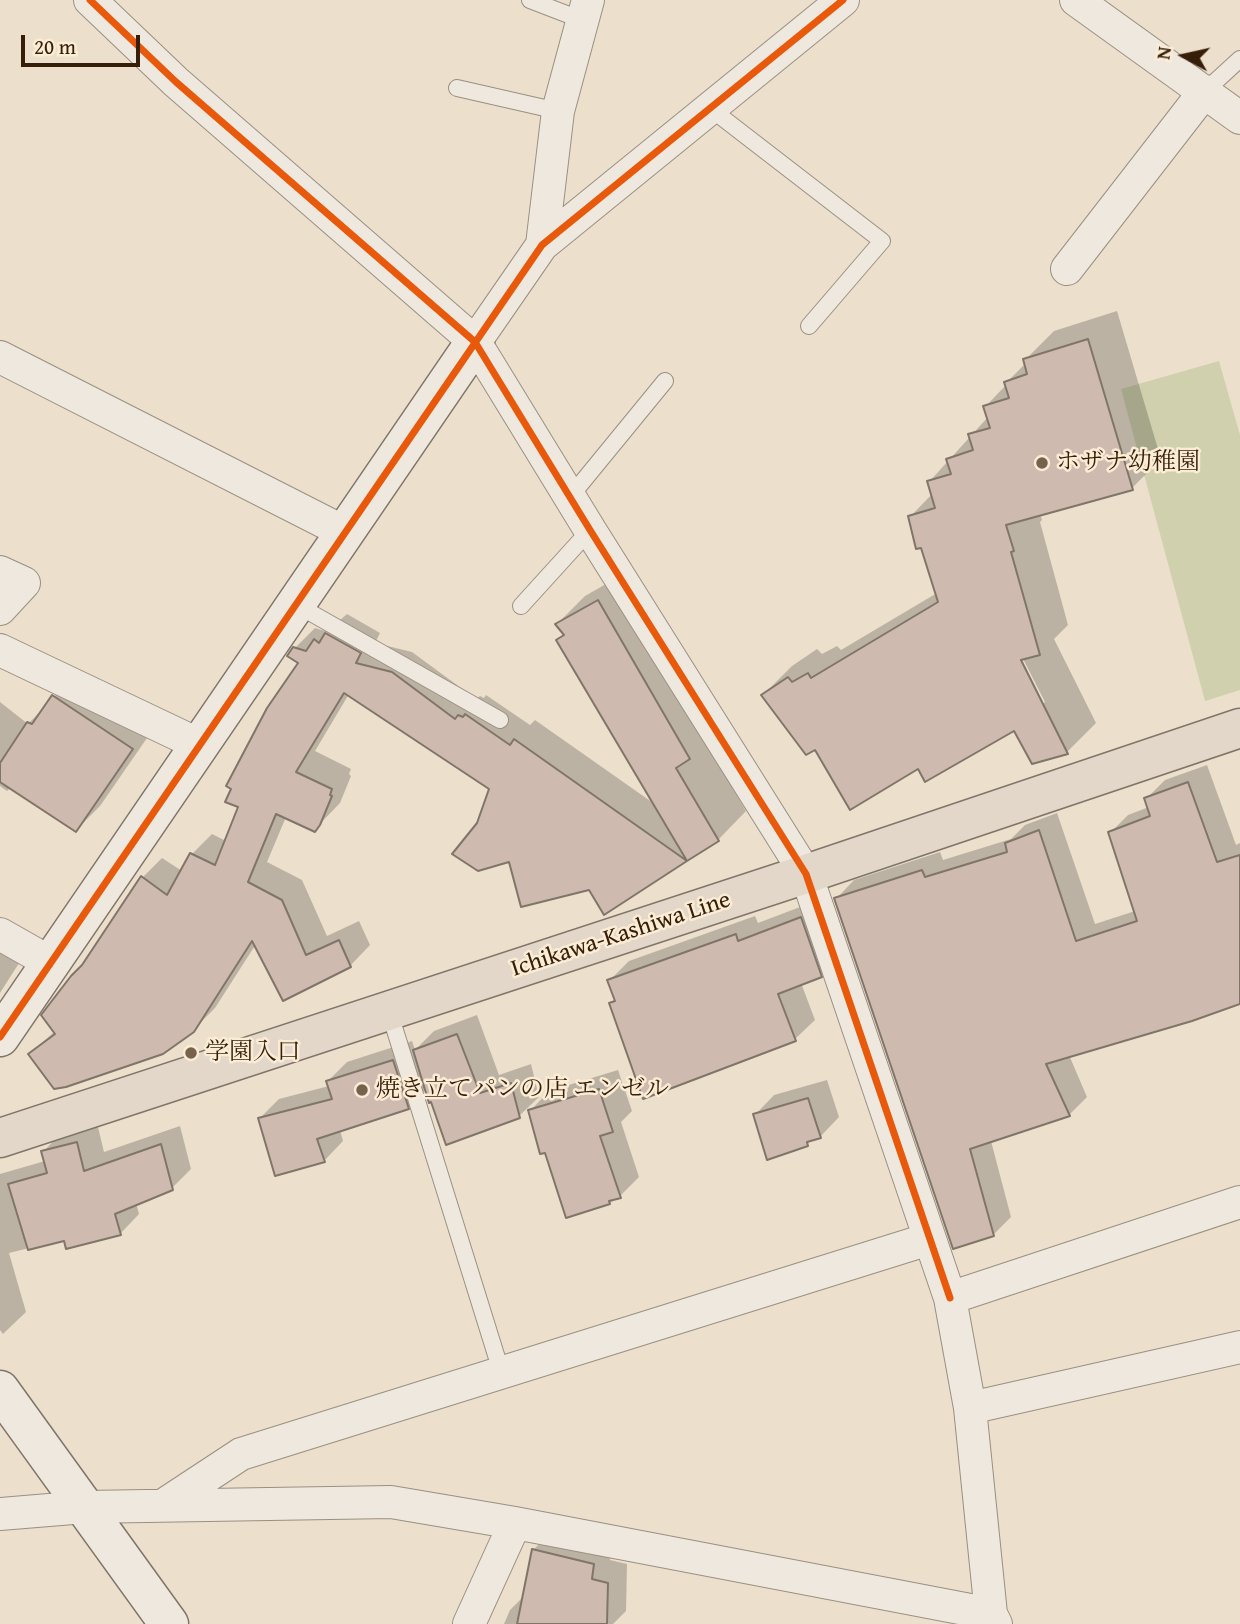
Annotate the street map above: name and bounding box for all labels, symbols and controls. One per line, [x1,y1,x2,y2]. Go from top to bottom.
scale bar [24,21,144,65]
north arrow [1149,21,1219,91]
text: 20 m [34,31,76,62]
text: N [1148,45,1178,61]
place label: ホザナ幼稚園 [1056,449,1200,477]
marker: ホザナ幼稚園 [1034,455,1050,471]
street label: Ichikawa-Kashiwa Line [508,886,734,984]
place label: 学園入口 [205,1039,301,1067]
marker: 学園入口 [183,1045,199,1061]
place label: 焼き立てパンの店 エンゼル [376,1076,669,1104]
marker: 焼き立てパンの店 エンゼル [354,1082,370,1098]

